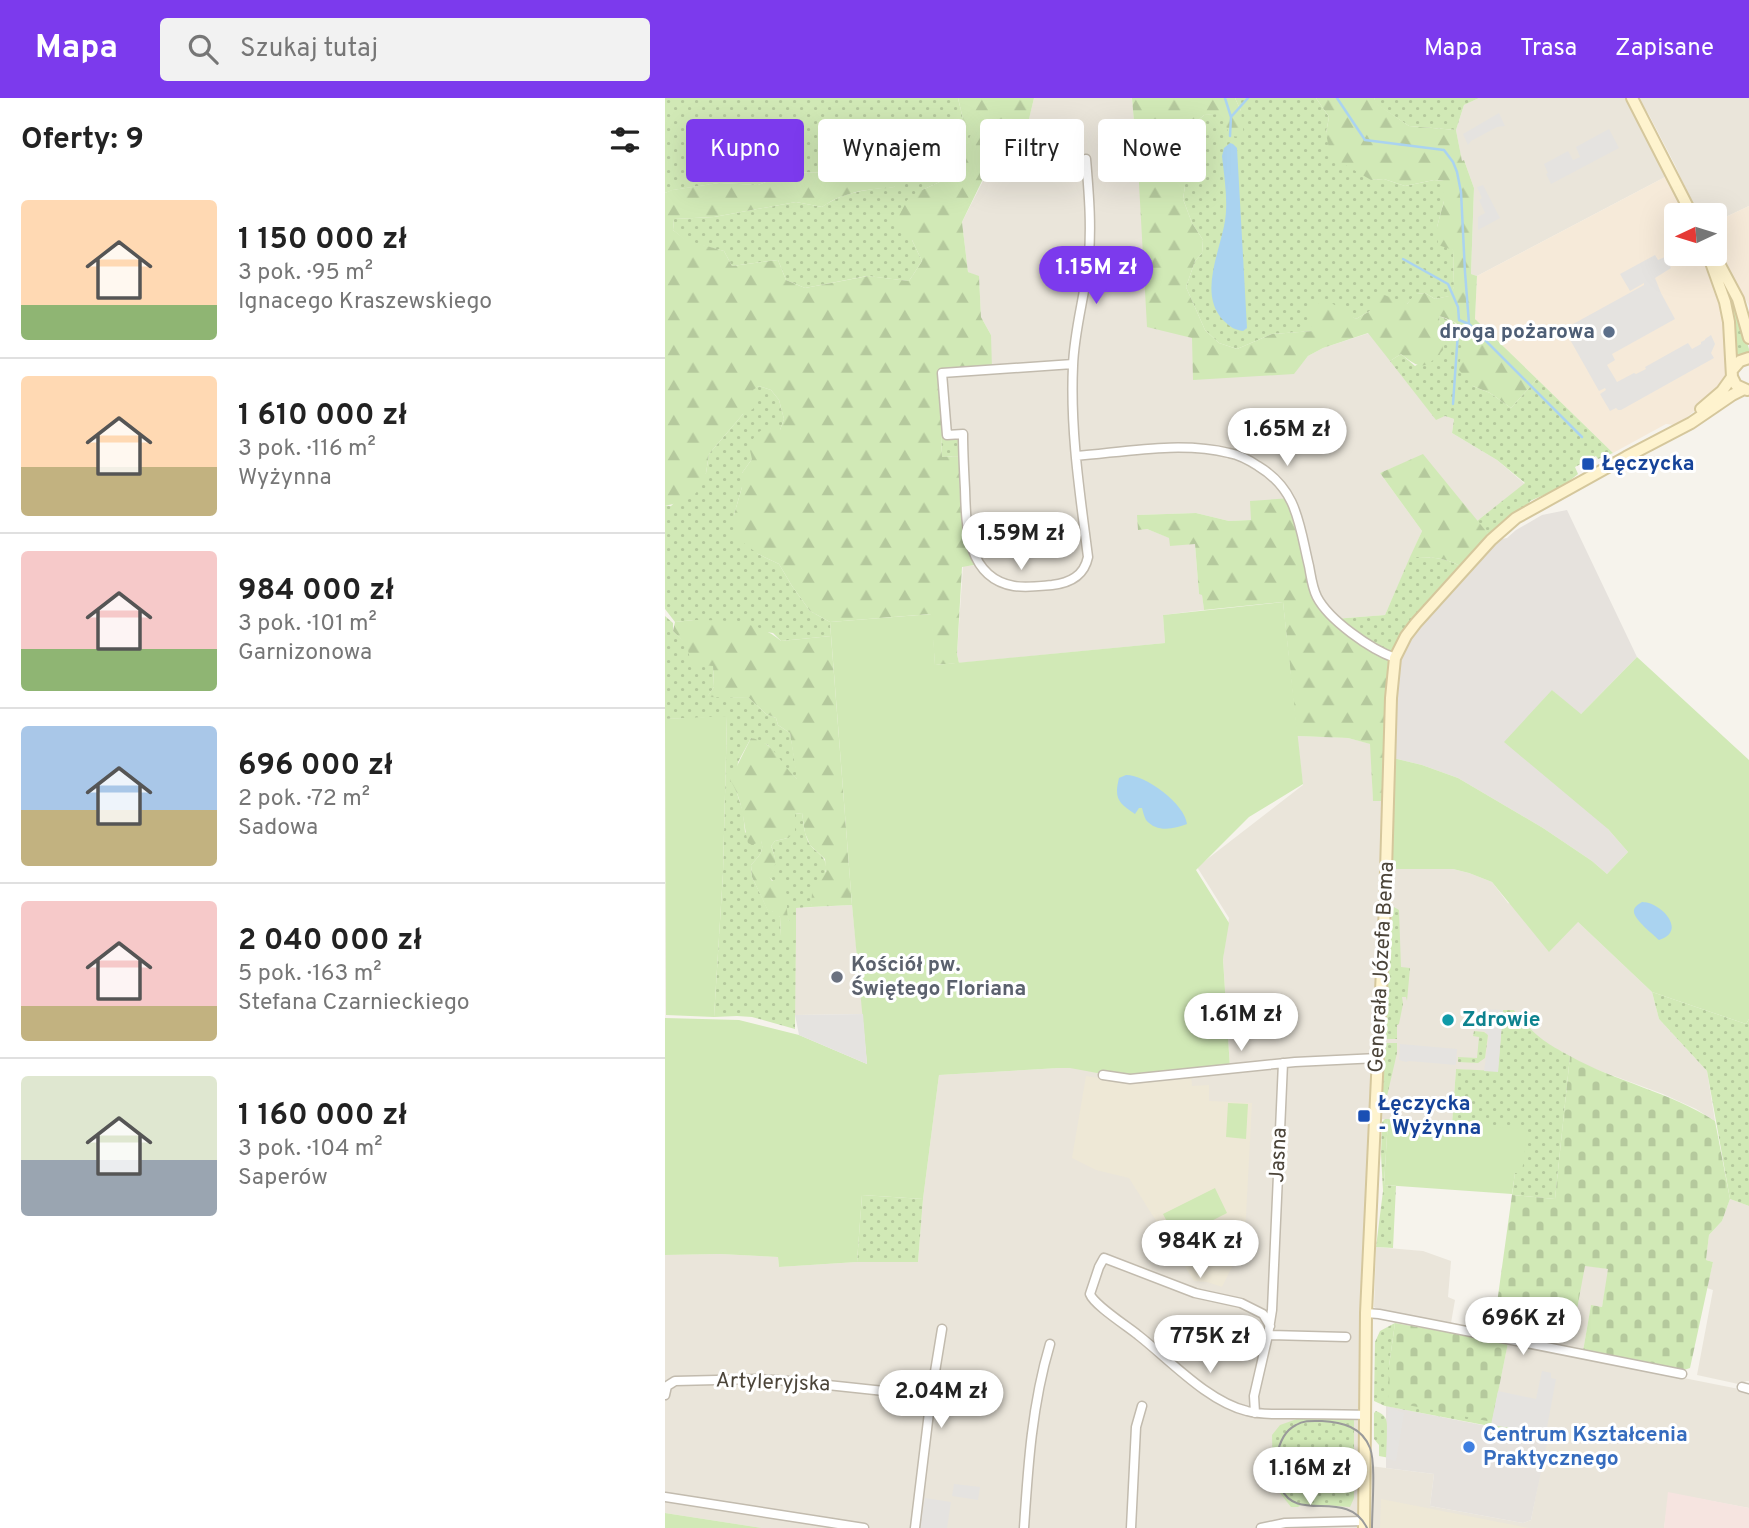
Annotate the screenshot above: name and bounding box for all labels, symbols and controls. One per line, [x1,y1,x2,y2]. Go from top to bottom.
search box [160,18,650,81]
text: Mapa [35,28,118,70]
icon: search [184,30,222,68]
text: Szukaj tutaj [240,33,378,66]
text: Mapa [1424,34,1482,64]
text: Trasa [1520,34,1577,64]
text: Zapisane [1615,34,1714,64]
chip: Kupno [686,119,804,182]
chip: Wynajem [818,119,966,182]
chip: Filtry [980,119,1084,182]
chip: Nowe [1098,119,1206,182]
icon: filters [606,121,644,159]
text: Oferty: 9 [21,122,144,159]
north arrow [1664,203,1727,266]
map controls [1664,203,1727,266]
text: 1 150 000 zł [238,222,407,259]
icon: home [77,228,161,312]
pin: 1.15M zł [1024,246,1168,306]
text: 1.15M zł [1055,254,1137,283]
text: 3 pok. · 95 m² [238,259,373,288]
text: Ignacego Kraszewskiego [238,288,492,317]
place label: droga pożarowa [1439,319,1595,346]
marker: droga pożarowa [1601,324,1617,340]
text: 1 610 000 zł [238,398,407,435]
icon: home [77,404,161,488]
pin: 1.65M zł [1215,408,1359,468]
text: 1.65M zł [1244,416,1330,445]
text: 3 pok. · 116 m² [238,435,376,464]
place label: Łęczycka [1602,451,1695,478]
marker: Łęczycka [1580,456,1596,472]
text: Wyżynna [238,464,332,493]
pin: 1.59M zł [949,512,1093,572]
text: 1.59M zł [978,520,1064,549]
text: 984 000 zł [238,573,394,610]
icon: home [77,579,161,663]
text: 3 pok. · 101 m² [238,610,377,639]
text: Garnizonowa [238,639,372,668]
text: 696 000 zł [238,748,393,785]
icon: home [77,754,161,838]
text: 2 pok. · 72 m² [238,785,370,814]
text: Sadowa [238,814,318,843]
street label: Generała Józefa Bema [1363,861,1401,1073]
text: 2 040 000 zł [238,923,422,960]
icon: home [77,929,161,1013]
place label: Kościół pw. Świętego Floriana [851,952,1026,1003]
text: 5 pok. · 163 m² [238,960,382,989]
marker: Kościół pw. Świętego Floriana [829,969,845,985]
text: Stefana Czarnieckiego [238,989,470,1018]
pin: 1.61M zł [1169,993,1313,1053]
text: 1.61M zł [1200,1001,1282,1030]
place label: Zdrowie [1462,1007,1540,1034]
marker: Zdrowie [1440,1012,1456,1028]
place label: Łęczycka - Wyżynna [1378,1091,1481,1142]
text: 1 160 000 zł [238,1098,407,1135]
icon: home [77,1104,161,1188]
marker: Łęczycka - Wyżynna [1356,1108,1372,1124]
street label: Jasna [1264,1127,1294,1183]
text: 3 pok. · 104 m² [238,1135,383,1164]
text: Saperów [238,1164,328,1193]
pin: 984K zł [1135,1220,1265,1280]
text: 984K zł [1158,1228,1242,1257]
pin: 696K zł [1458,1298,1588,1357]
text: 696K zł [1481,1305,1565,1334]
pin: 775K zł [1145,1316,1275,1375]
text: 775K zł [1170,1323,1250,1352]
street label: Artyleryjska [715,1368,831,1398]
pin: 2.04M zł [869,1370,1013,1430]
text: 2.04M zł [894,1378,988,1407]
place label: Centrum Kształcenia Praktycznego [1483,1422,1688,1473]
marker: Centrum Kształcenia Praktycznego [1461,1439,1477,1455]
pin: 1.16M zł [1238,1448,1382,1507]
text: 1.16M zł [1269,1455,1351,1484]

